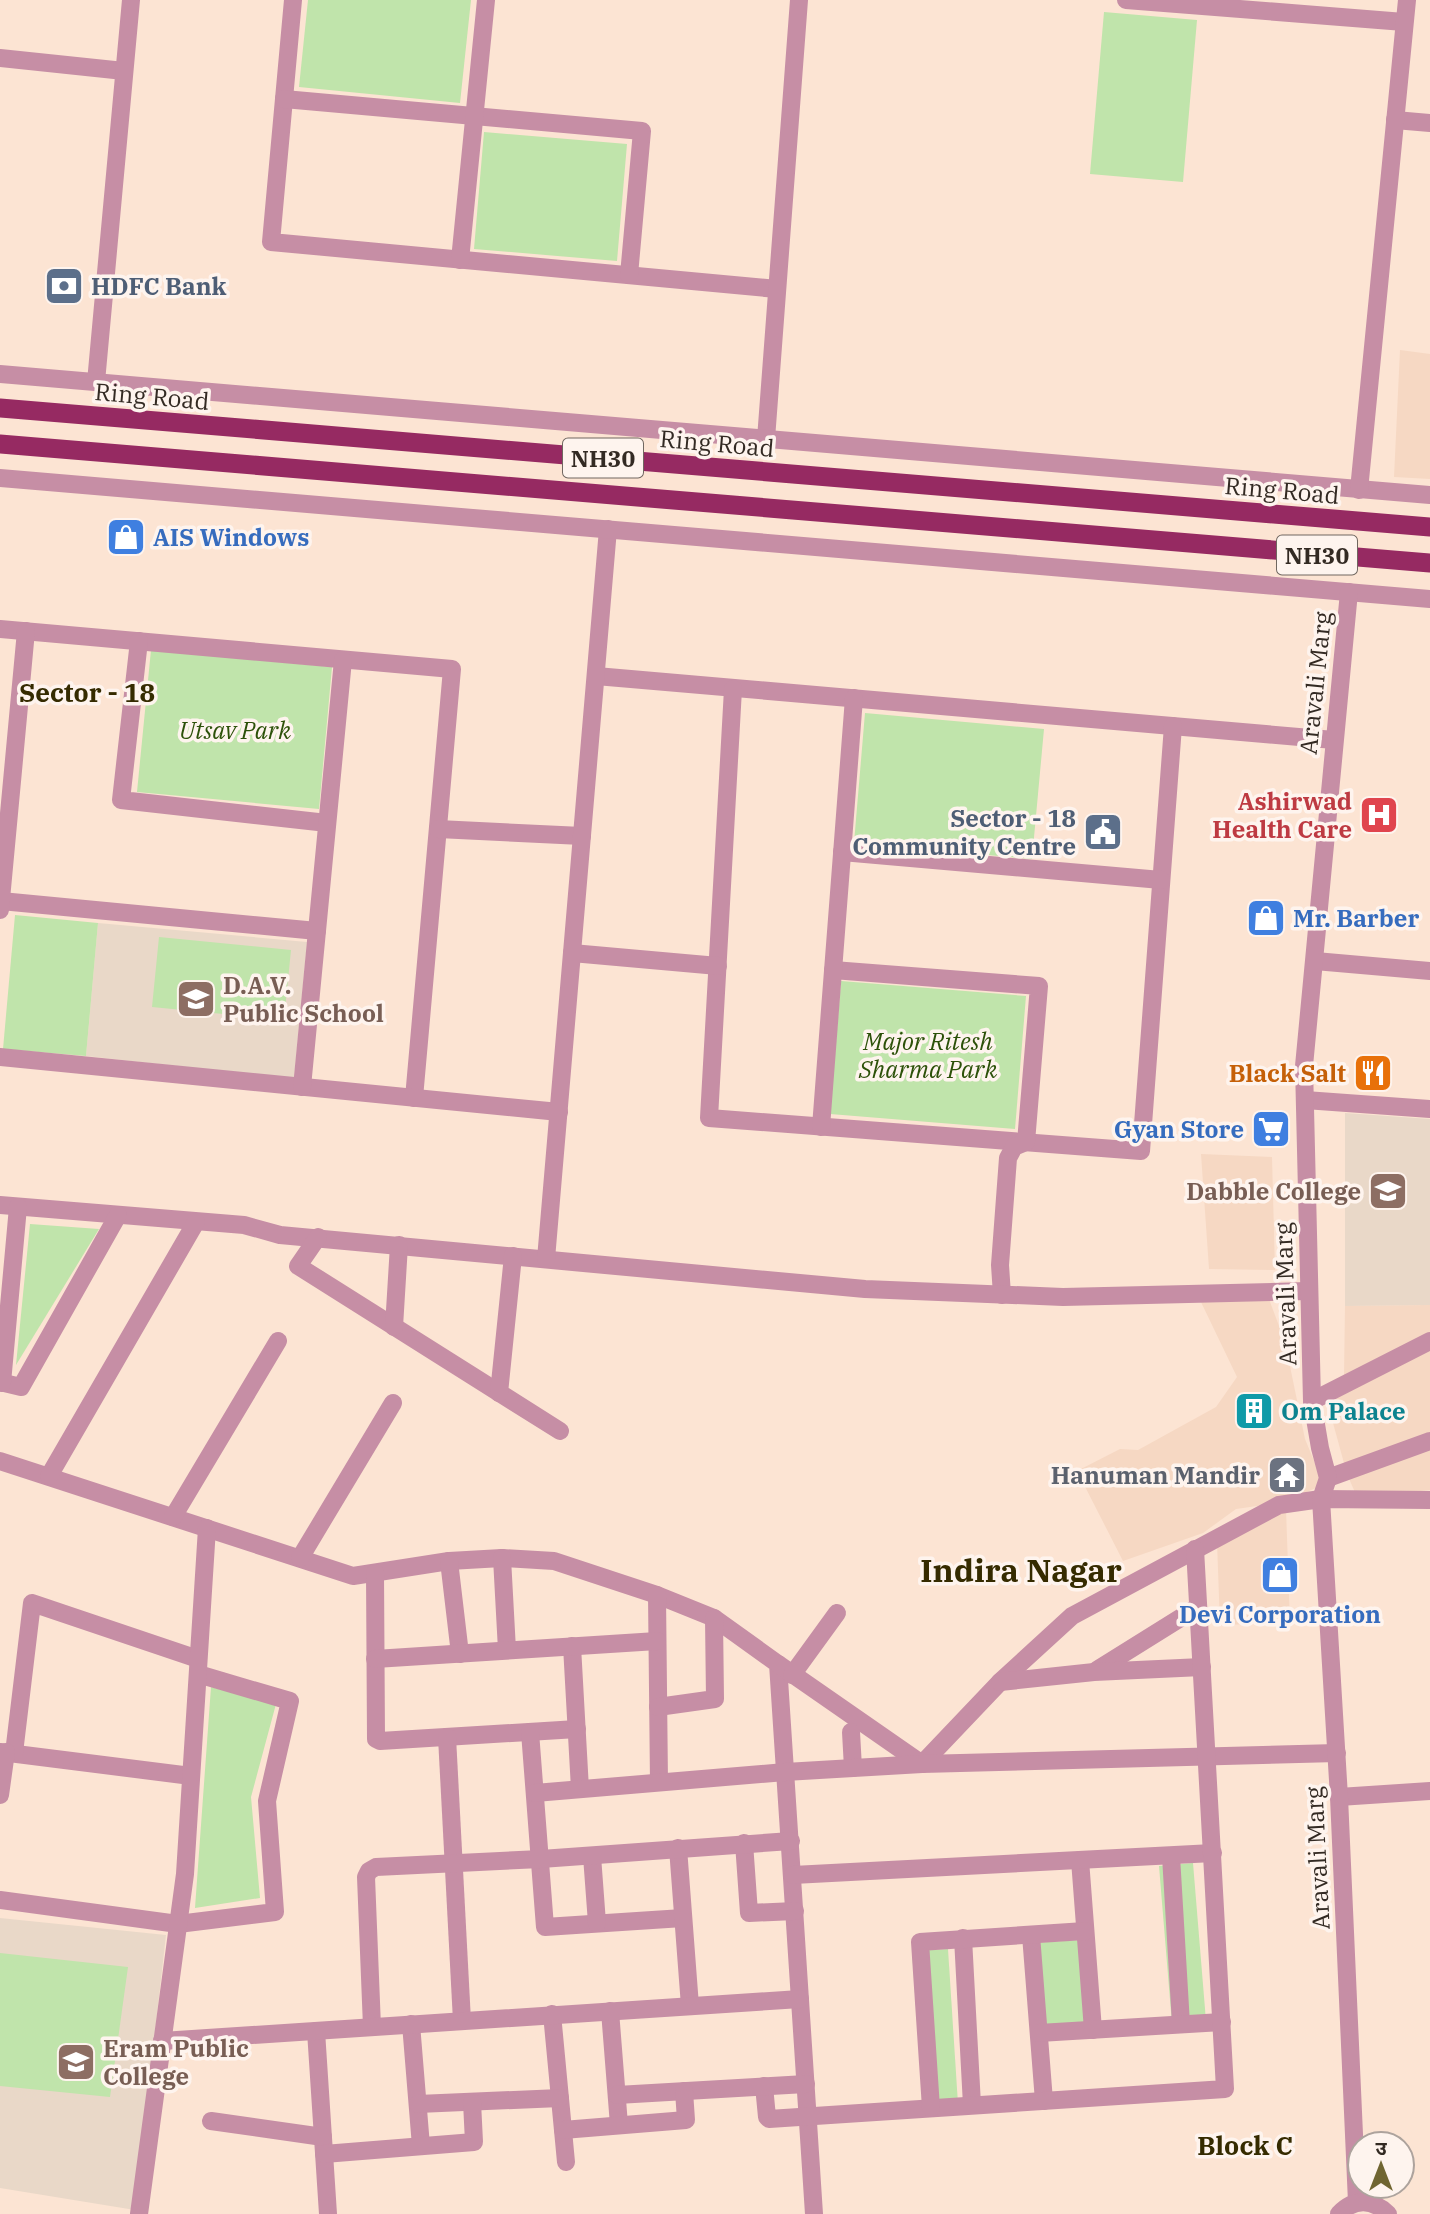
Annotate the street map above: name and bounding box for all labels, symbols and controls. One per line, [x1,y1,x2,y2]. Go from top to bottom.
bank icon: HDFC Bank [43,265,85,307]
place label: HDFC Bank [91,270,227,302]
street label: Ring Road [93,375,211,417]
street label: Ring Road [658,422,776,464]
road number: NH30 [563,438,643,478]
street label: Ring Road [1223,469,1341,511]
shop icon: AIS Windows [105,516,147,558]
place label: AIS Windows [153,521,309,553]
road number: NH30 [1277,536,1357,575]
street label: Aravali Marg [1292,610,1338,756]
district label: Sector - 18 [19,675,155,709]
park label: Utsav Park [179,714,291,746]
place label: Ashirwad Health Care [1212,785,1352,845]
hospital icon: Ashirwad Health Care [1358,794,1400,836]
place label: Sector - 18 Community Centre [852,802,1076,862]
public building icon: Sector - 18 Community Centre [1082,811,1124,853]
shop icon: Mr. Barber [1245,897,1287,939]
place label: Mr. Barber [1293,902,1419,934]
place label: D.A.V. Public School [223,969,384,1029]
school or university icon: D.A.V. Public School [175,978,217,1020]
park label: Major Ritesh Sharma Park [858,1025,997,1085]
restaurant icon: Black Salt [1352,1052,1394,1094]
place label: Black Salt [1229,1057,1346,1089]
supermarket icon: Gyan Store [1250,1108,1292,1150]
place label: Gyan Store [1114,1113,1244,1145]
school or university icon: Dabble College [1367,1170,1409,1212]
place label: Dabble College [1186,1175,1361,1207]
street label: Aravali Marg [1267,1222,1303,1366]
building icon: Om Palace [1233,1390,1275,1432]
place label: Om Palace [1281,1395,1406,1427]
temple icon: Hanuman Mandir [1266,1454,1308,1496]
place label: Hanuman Mandir [1051,1459,1260,1491]
district label: Indira Nagar [920,1549,1122,1591]
shop icon: Devi Corporation [1259,1554,1301,1596]
place label: Devi Corporation [1179,1598,1381,1630]
street label: Aravali Marg [1297,1785,1337,1931]
place label: Eram Public College [103,2032,249,2092]
school or university icon: Eram Public College [55,2041,97,2083]
district label: Block C [1197,2128,1293,2162]
north arrow [1346,2130,1416,2200]
text: उ [1375,2136,1387,2160]

